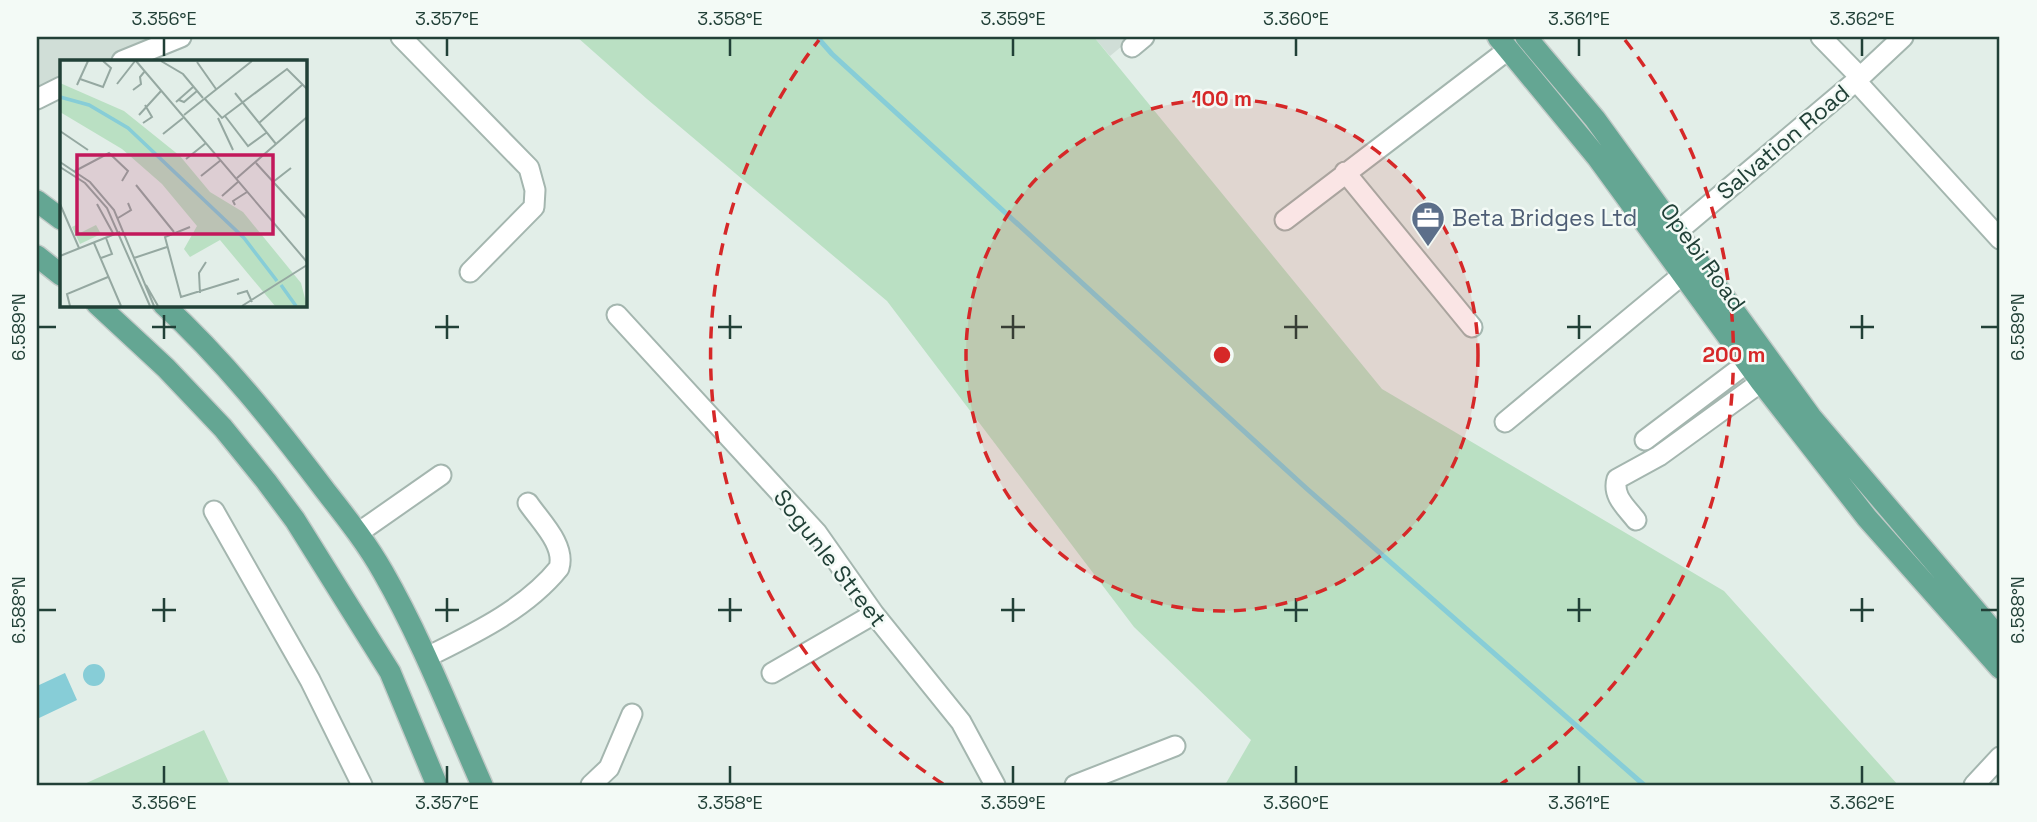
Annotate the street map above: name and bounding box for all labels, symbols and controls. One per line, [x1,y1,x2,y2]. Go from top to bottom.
text: 3.356°E [131,7,197,30]
text: 3.357°E [415,7,479,30]
text: 3.358°E [697,7,763,30]
text: 3.359°E [980,7,1046,30]
text: 3.360°E [1263,7,1329,30]
text: 3.361°E [1548,7,1610,30]
text: 3.362°E [1829,7,1895,30]
inset map [60,60,306,306]
street label: Salvation Road [1710,78,1856,206]
text: 100 m [1192,85,1252,112]
street label: Opebi Road [1654,197,1752,317]
office icon: Beta Bridges Ltd [1409,199,1447,248]
place label: Beta Bridges Ltd [1452,203,1637,233]
text: 6.589°N [7,293,30,361]
text: 6.589°N [2006,293,2029,361]
text: 200 m [1703,341,1765,368]
centre of rings [1210,343,1234,367]
street label: Sogunle Street [767,483,893,633]
text: 6.588°N [7,576,30,644]
text: 6.588°N [2006,576,2029,644]
text: 3.356°E [131,791,197,814]
text: 3.357°E [415,791,479,814]
text: 3.358°E [697,791,763,814]
text: 3.359°E [980,791,1046,814]
text: 3.360°E [1263,791,1329,814]
text: 3.361°E [1548,791,1610,814]
text: 3.362°E [1829,791,1895,814]

